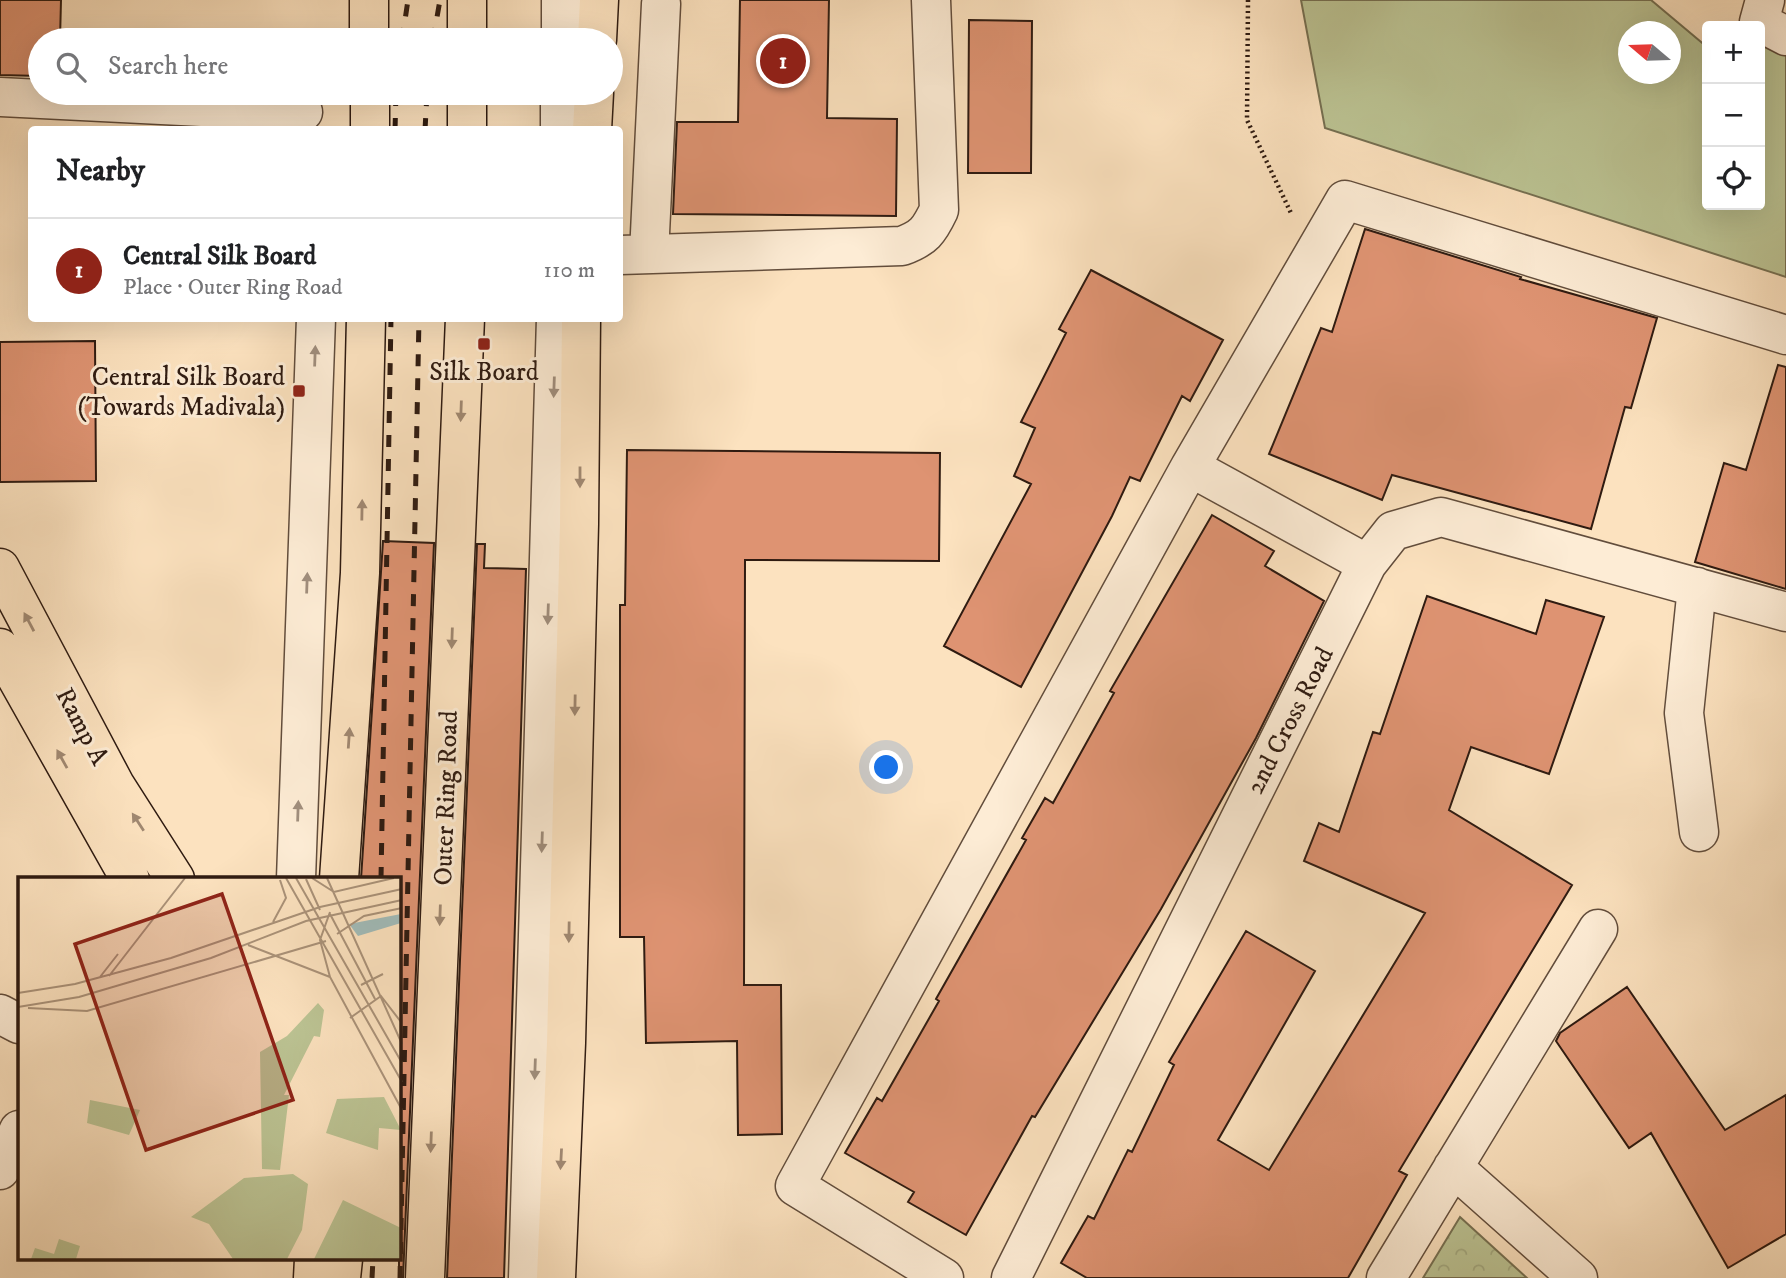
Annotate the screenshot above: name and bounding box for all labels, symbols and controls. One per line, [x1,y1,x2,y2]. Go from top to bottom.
north arrow [1618,21,1681,84]
map controls [1702,21,1765,210]
button: + [1702,21,1765,84]
search box [28,28,623,105]
pin: 1 [760,35,806,87]
icon: search [52,48,90,86]
text: Search here [108,50,228,83]
button: − [1702,84,1765,147]
button: locate [1702,147,1765,210]
text: Nearby [56,153,145,190]
text: Central Silk Board [123,240,316,273]
text: 1 [75,256,83,285]
text: 110 m [544,256,595,285]
text: Place · Outer Ring Road [123,273,343,302]
marker: Silk Board [476,336,492,352]
one-way arrow [310,345,321,367]
place label: Silk Board [429,356,539,389]
place label: Central Silk Board (Towards Madivala) [78,361,285,424]
one-way arrow [549,376,560,398]
marker: Central Silk Board (Towards Madivala) [291,383,307,399]
one-way arrow [456,400,467,422]
one-way arrow [574,466,585,488]
one-way arrow [356,499,368,521]
one-way arrow [301,572,312,594]
one-way arrow [542,603,554,625]
one-way arrow [23,612,34,632]
one-way arrow [446,628,457,650]
street label: 2nd Cross Road [1239,641,1342,800]
street label: Ramp A [48,682,116,772]
one-way arrow [569,694,580,716]
street label: Outer Ring Road [427,710,466,886]
one-way arrow [344,726,355,748]
one-way arrow [56,748,68,768]
your location [869,750,903,784]
one-way arrow [293,800,304,822]
one-way arrow [131,812,144,831]
one-way arrow [536,831,548,853]
inset map [18,877,401,1260]
one-way arrow [435,904,446,926]
one-way arrow [563,921,575,943]
one-way arrow [529,1058,540,1080]
one-way arrow [425,1131,436,1153]
one-way arrow [556,1149,567,1171]

